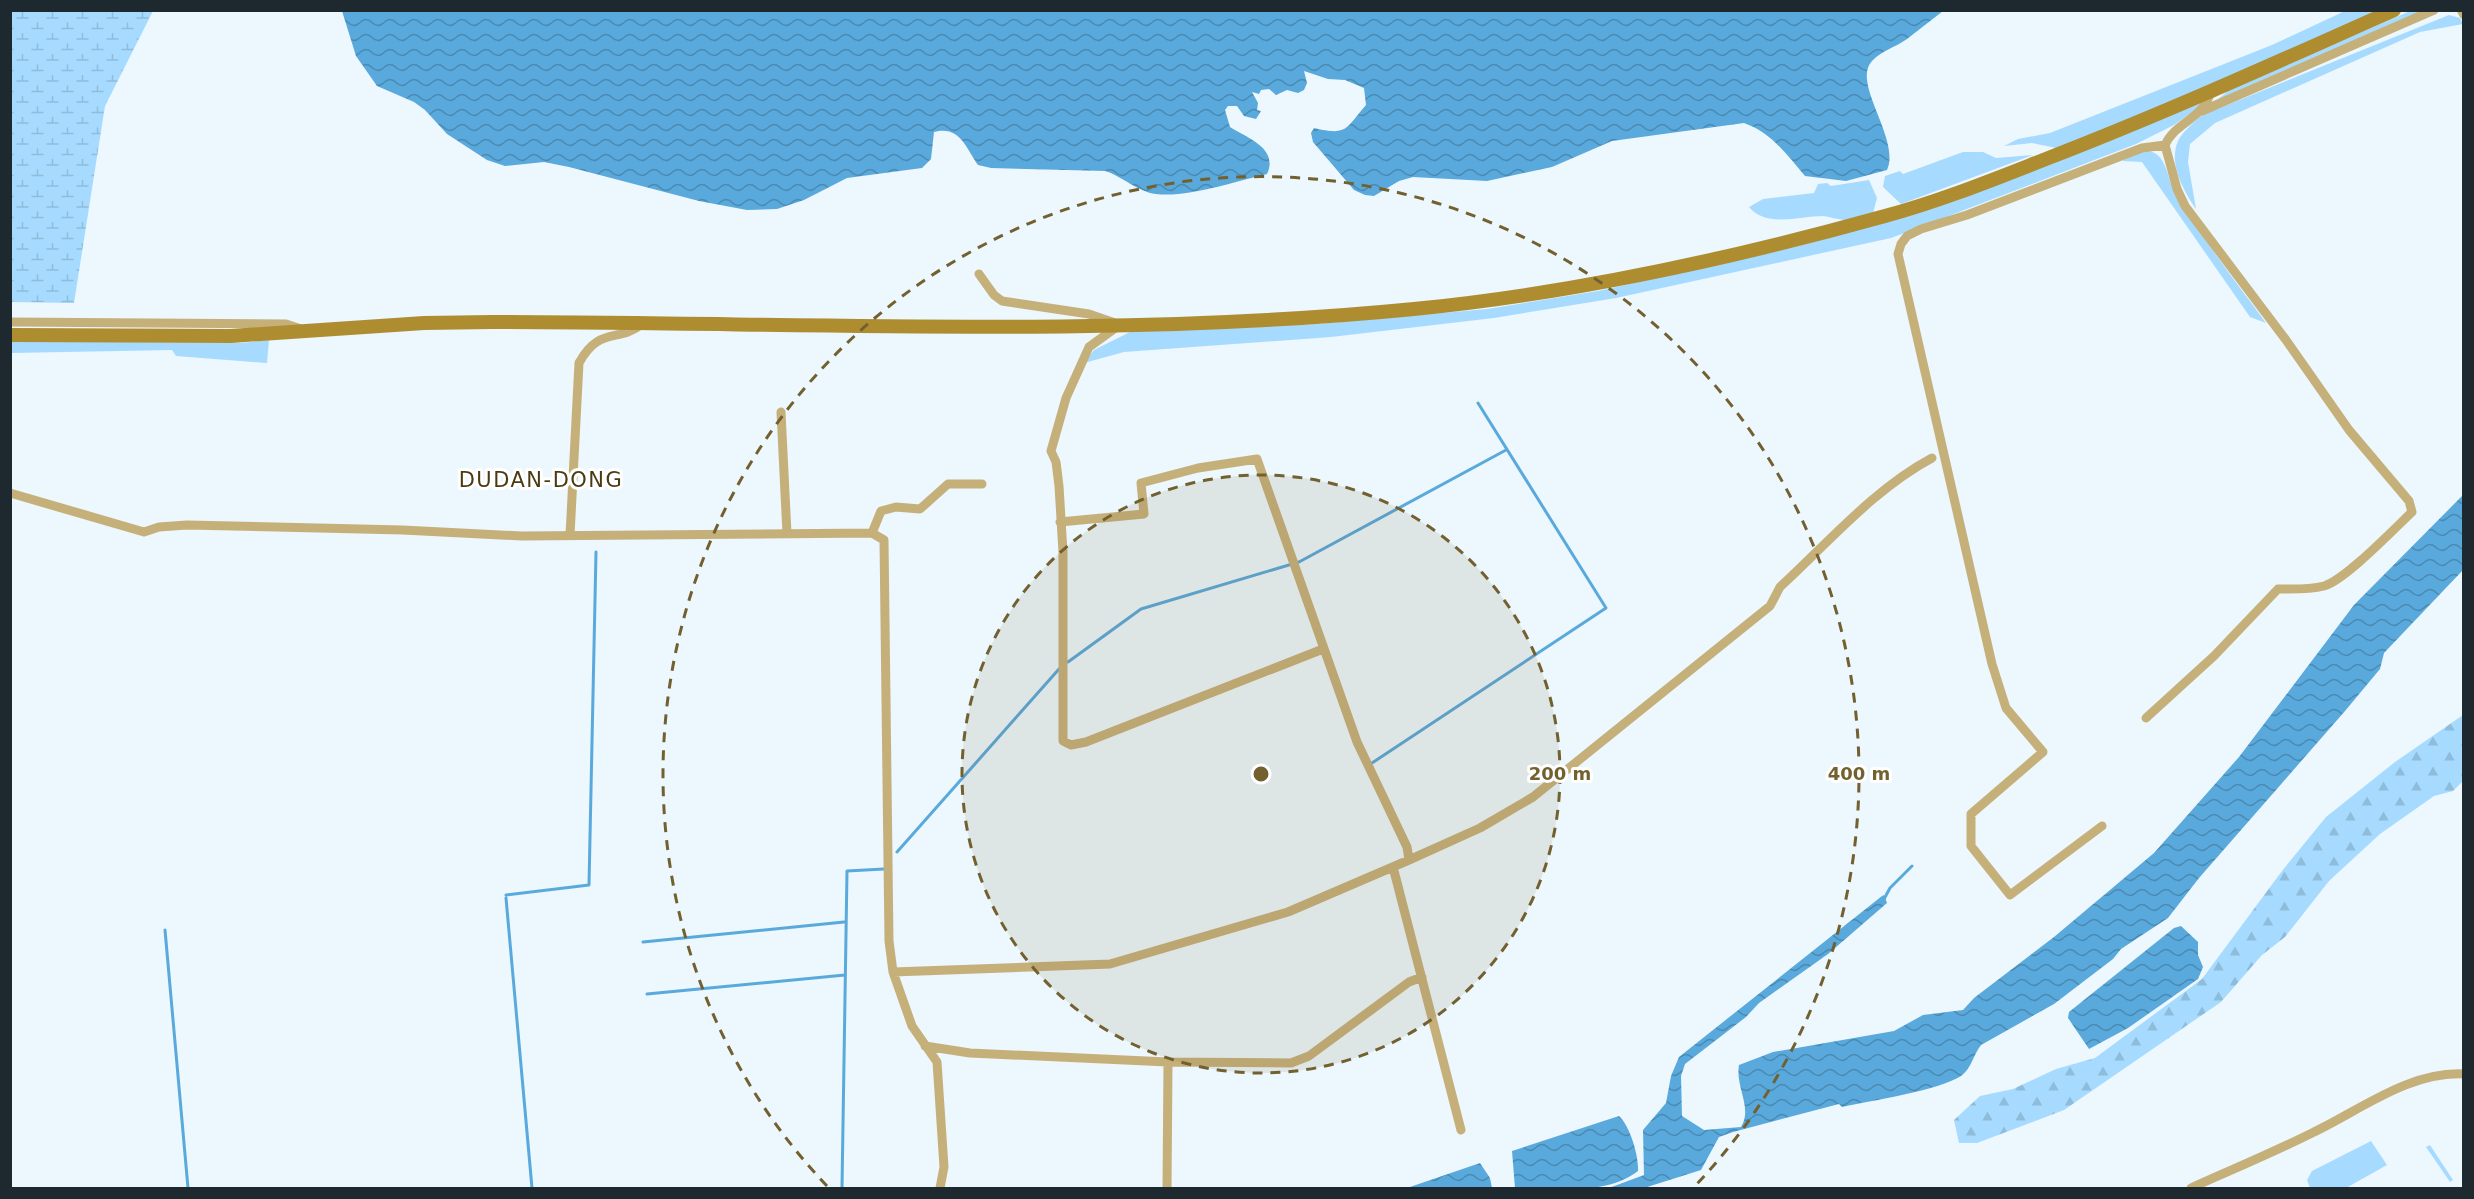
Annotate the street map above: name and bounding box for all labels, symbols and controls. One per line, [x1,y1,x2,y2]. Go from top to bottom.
district label: DUDAN-DONG [459,468,623,492]
text: 200 m [1529,763,1591,784]
text: 400 m [1828,763,1890,784]
centre of rings [1251,764,1271,784]

